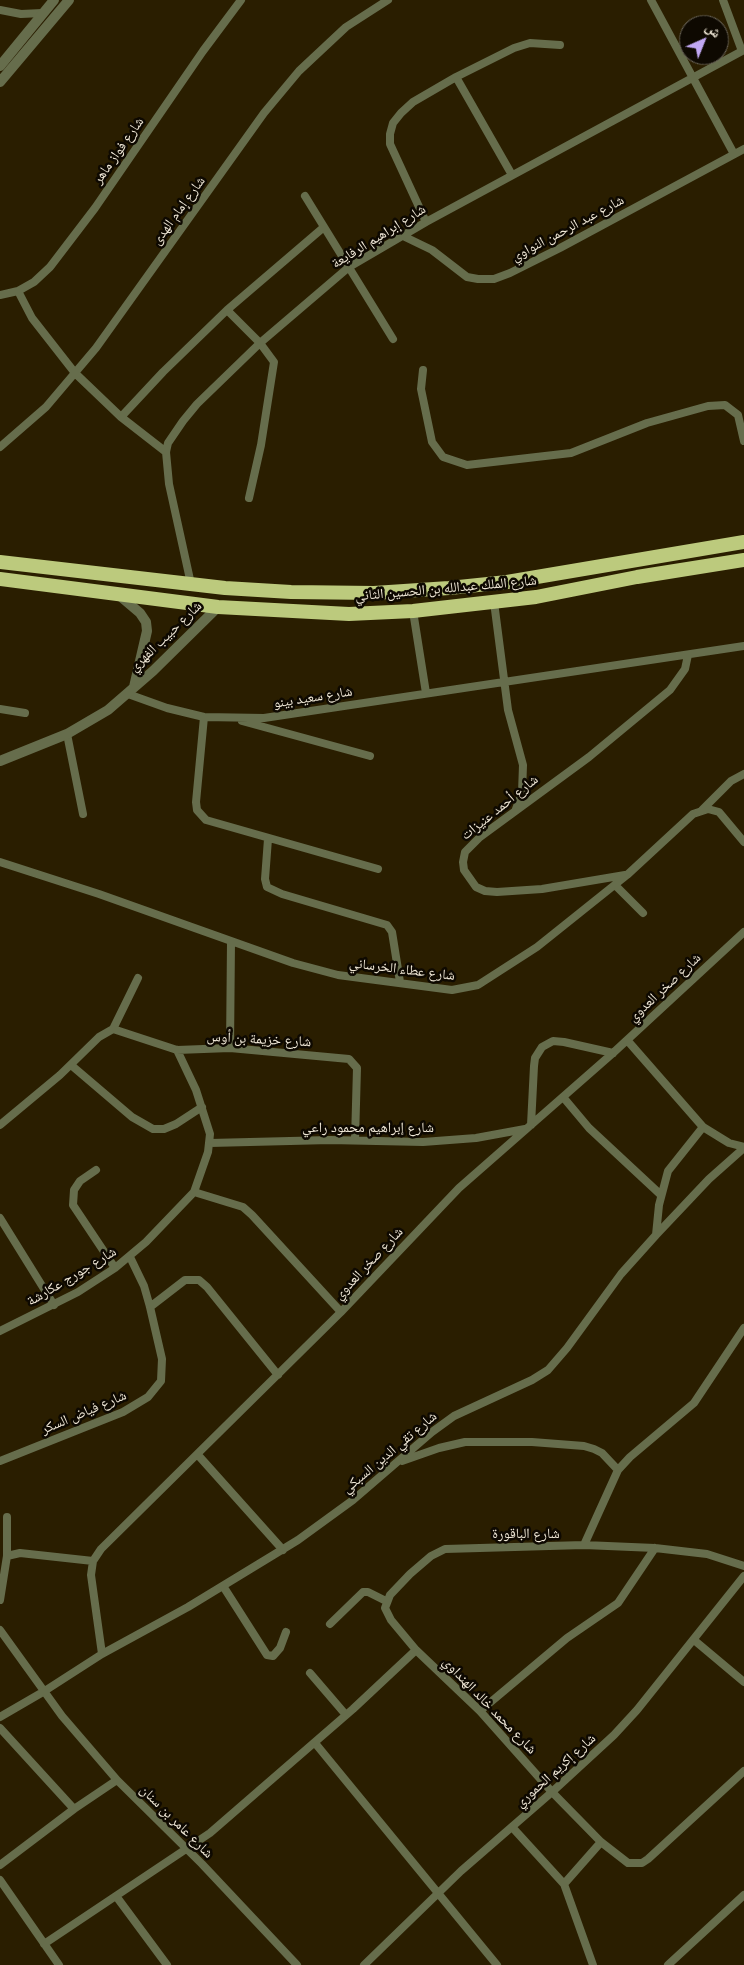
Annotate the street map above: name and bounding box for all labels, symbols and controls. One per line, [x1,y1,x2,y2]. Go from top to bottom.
north arrow [679,15,729,65]
text: ش [703,19,725,41]
street label: شارع فواز ماهر [90,114,148,188]
street label: شارع إمام الهدى [149,173,209,249]
street label: شارع عبد الرحمن النواوي [509,192,627,266]
street label: شارع إبراهيم الرفايعة [329,201,429,273]
street label: شارع الملك عبدالله بن الحسين الثاني [355,573,537,605]
street label: شارع حبيب الفهري [126,598,206,676]
street label: شارع سعيد بينو [272,683,354,713]
street label: شارع أحمد عنيزات [458,772,542,844]
street label: شارع صخر العدوي [625,950,705,1026]
street label: شارع عطاء الخرساني [348,955,456,985]
street label: شارع خزيمة بن أوس [206,1029,312,1051]
street label: شارع إبراهيم محمود راعي [302,1120,434,1136]
street label: شارع صخر العدوي [331,1224,407,1304]
street label: شارع جورج عكارشة [24,1244,120,1310]
street label: شارع فياض السكر [39,1387,129,1439]
street label: شارع تقي الدين السبكي [339,1408,441,1498]
street label: شارع الباقورة [492,1526,560,1542]
street label: شارع محمد خالد الهنداوي [438,1654,540,1758]
street label: شارع إكريم الحموري [512,1730,600,1812]
street label: شارع عامر بن سنان [136,1782,216,1862]

